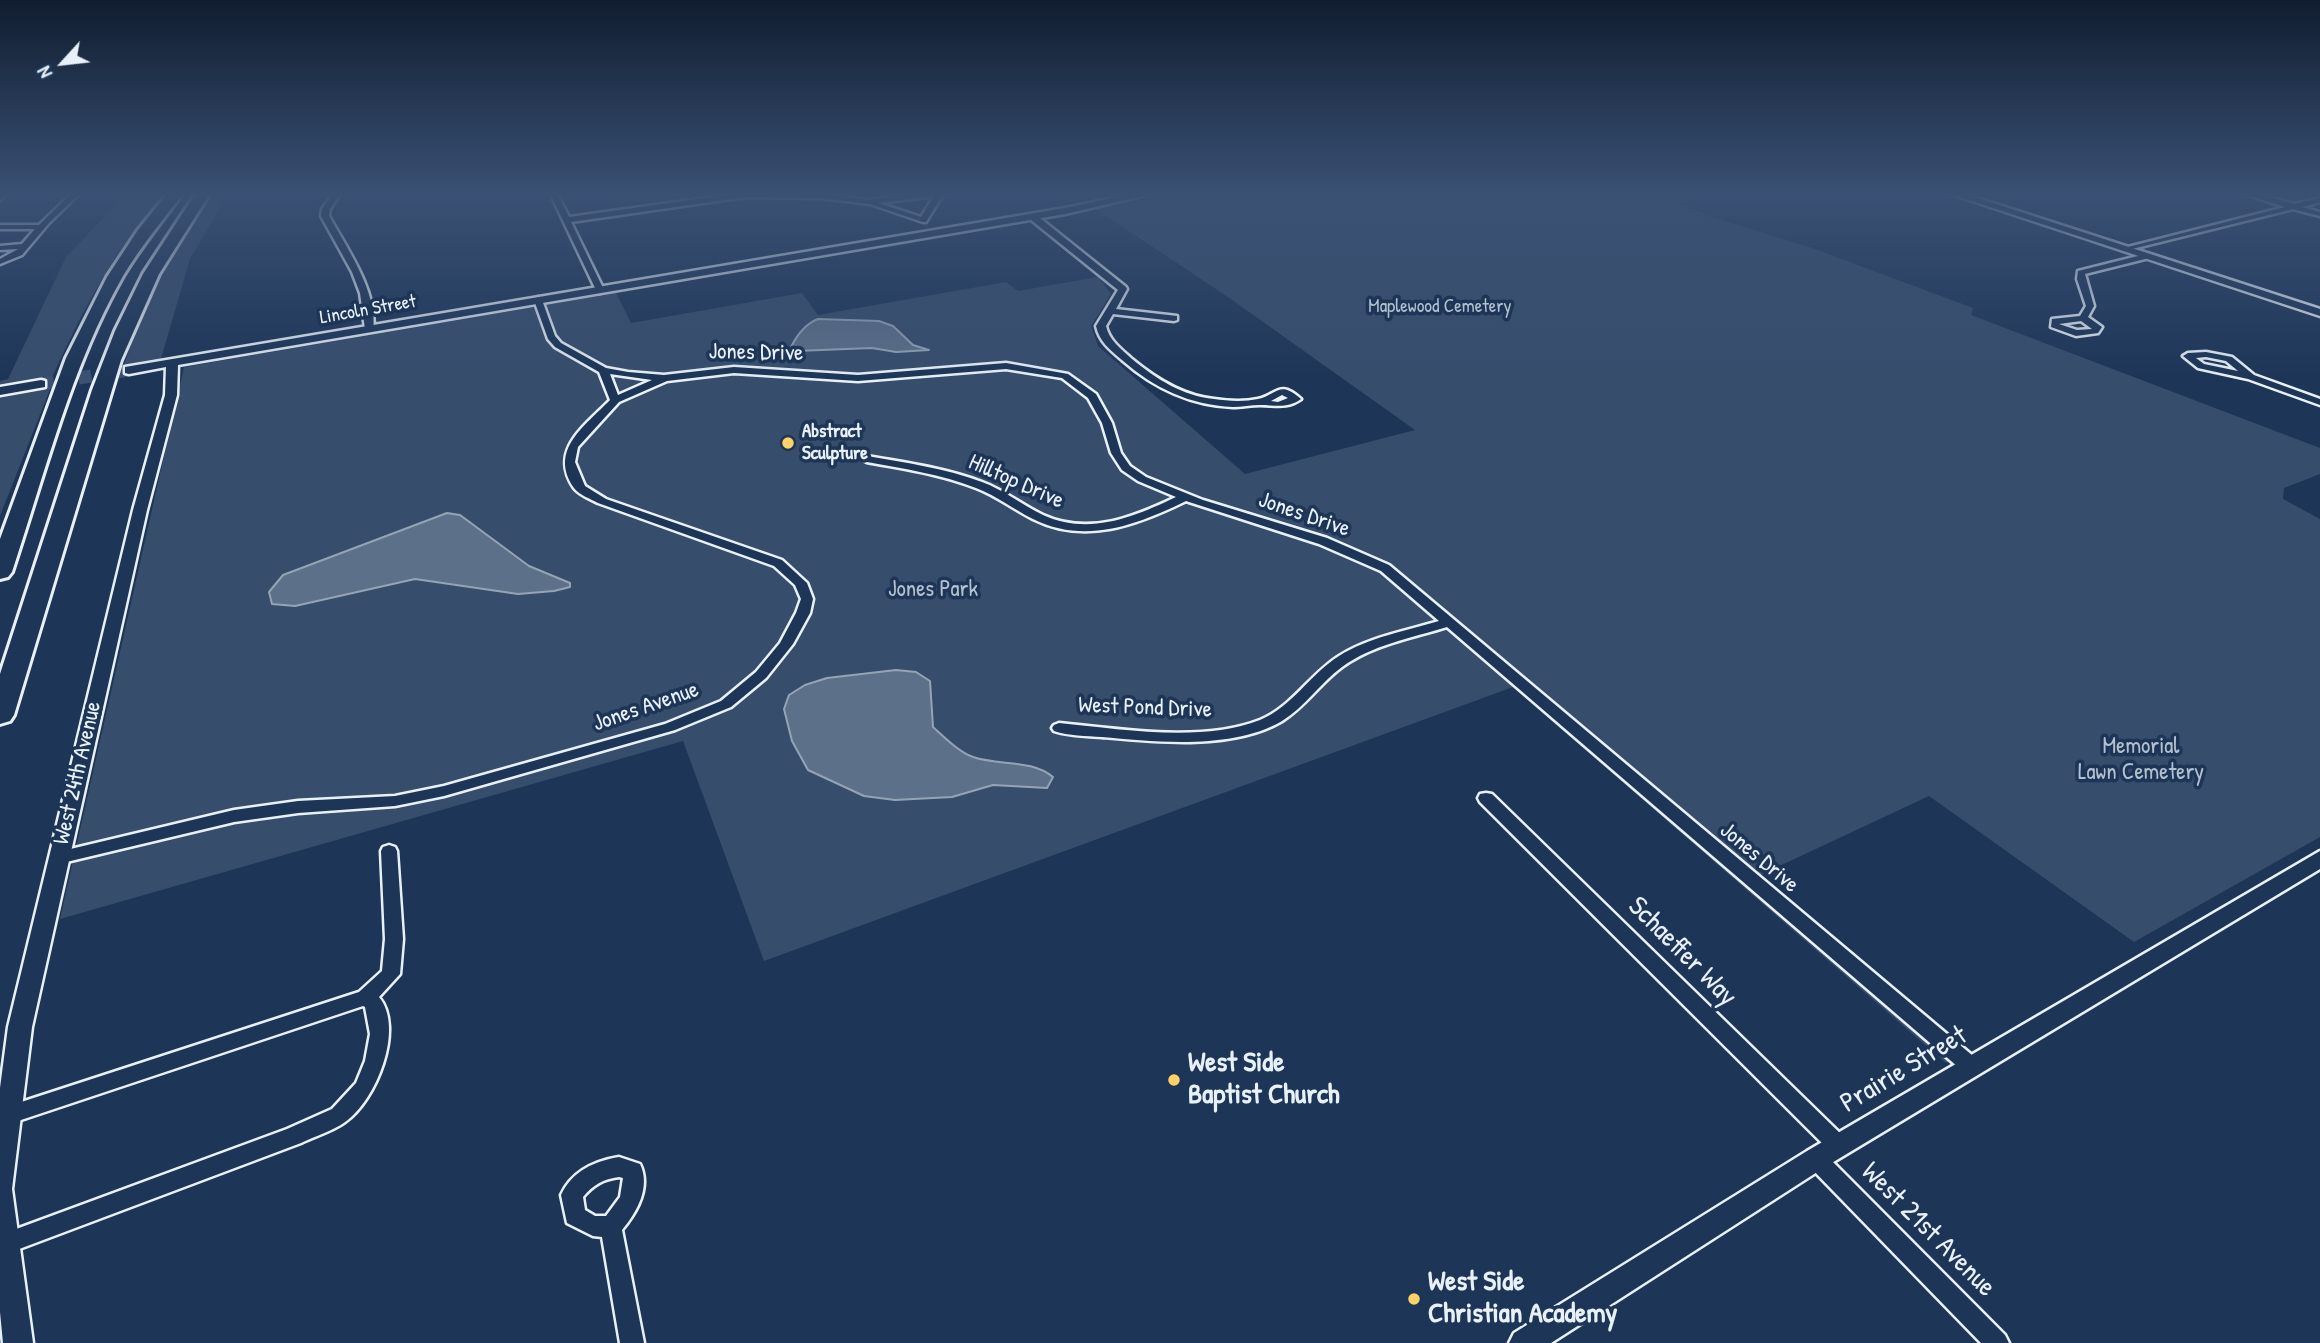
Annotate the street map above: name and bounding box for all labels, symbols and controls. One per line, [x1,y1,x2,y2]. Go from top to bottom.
north arrow [28,28,98,98]
text: N [30,62,58,83]
street label: Lincoln Street [318,290,418,330]
park label: Maplewood Cemetery [1368,296,1512,318]
street label: Jones Drive [708,338,804,368]
place label: Abstract Sculpture [802,421,868,465]
marker: Abstract Sculpture [780,435,796,451]
street label: Hilltop Drive [964,449,1068,515]
street label: Jones Drive [1255,487,1353,543]
park label: Jones Park [888,576,978,604]
street label: Jones Avenue [590,676,702,738]
street label: West Pond Drive [1078,692,1212,724]
street label: West 24th Avenue [48,699,108,847]
park label: Memorial Lawn Cemetery [2078,733,2204,787]
street label: Jones Drive [1714,817,1804,899]
street label: Schaeffer Way [1620,890,1744,1014]
street label: Prairie Street [1835,1019,1973,1121]
place label: West Side Baptist Church [1188,1047,1340,1113]
marker: West Side Baptist Church [1166,1072,1182,1088]
street label: West 21st Avenue [1854,1156,2002,1304]
place label: West Side Christian Academy [1428,1266,1617,1332]
marker: West Side Christian Academy [1406,1291,1422,1307]

